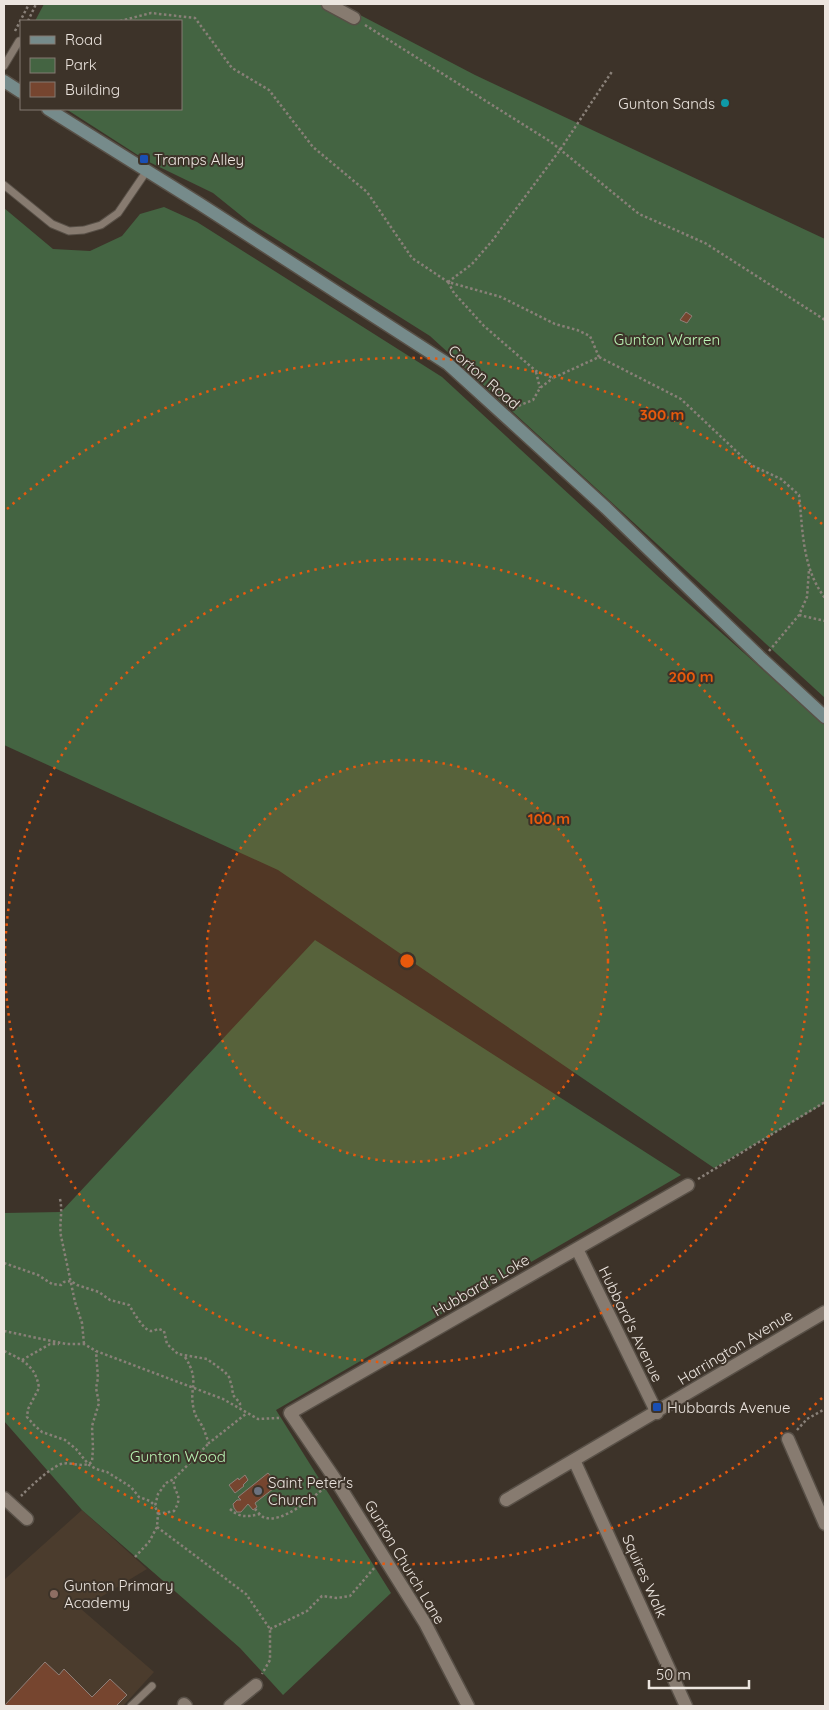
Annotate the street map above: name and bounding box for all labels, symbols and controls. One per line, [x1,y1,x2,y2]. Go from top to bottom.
legend [20,20,182,110]
text: Road [65,30,102,49]
text: Park [65,55,97,74]
text: Building [65,80,120,99]
place label: Gunton Sands [618,94,715,113]
marker: Gunton Sands [719,97,731,109]
place label: Tramps Alley [154,150,244,169]
marker: Tramps Alley [138,153,150,165]
park label: Gunton Warren [614,330,720,349]
street label: Corton Road [444,341,524,413]
text: 300 m [640,405,684,424]
text: 200 m [669,667,714,686]
text: 100 m [528,809,570,828]
centre of rings [398,952,416,970]
street label: Hubbard's Loke [429,1250,533,1320]
street label: Hubbard's Avenue [595,1263,667,1385]
street label: Harrington Avenue [674,1305,796,1389]
place label: Hubbards Avenue [667,1398,791,1417]
marker: Hubbards Avenue [651,1401,663,1413]
park label: Gunton Wood [130,1447,226,1466]
place label: Saint Peter's Church [268,1473,353,1509]
marker: Saint Peter's Church [252,1485,264,1497]
street label: Gunton Church Lane [360,1497,450,1627]
street label: Squires Walk [618,1531,672,1621]
place label: Gunton Primary Academy [64,1576,173,1612]
marker: Gunton Primary Academy [48,1588,60,1600]
scale bar [649,1658,749,1690]
text: 50 m [656,1665,691,1684]

